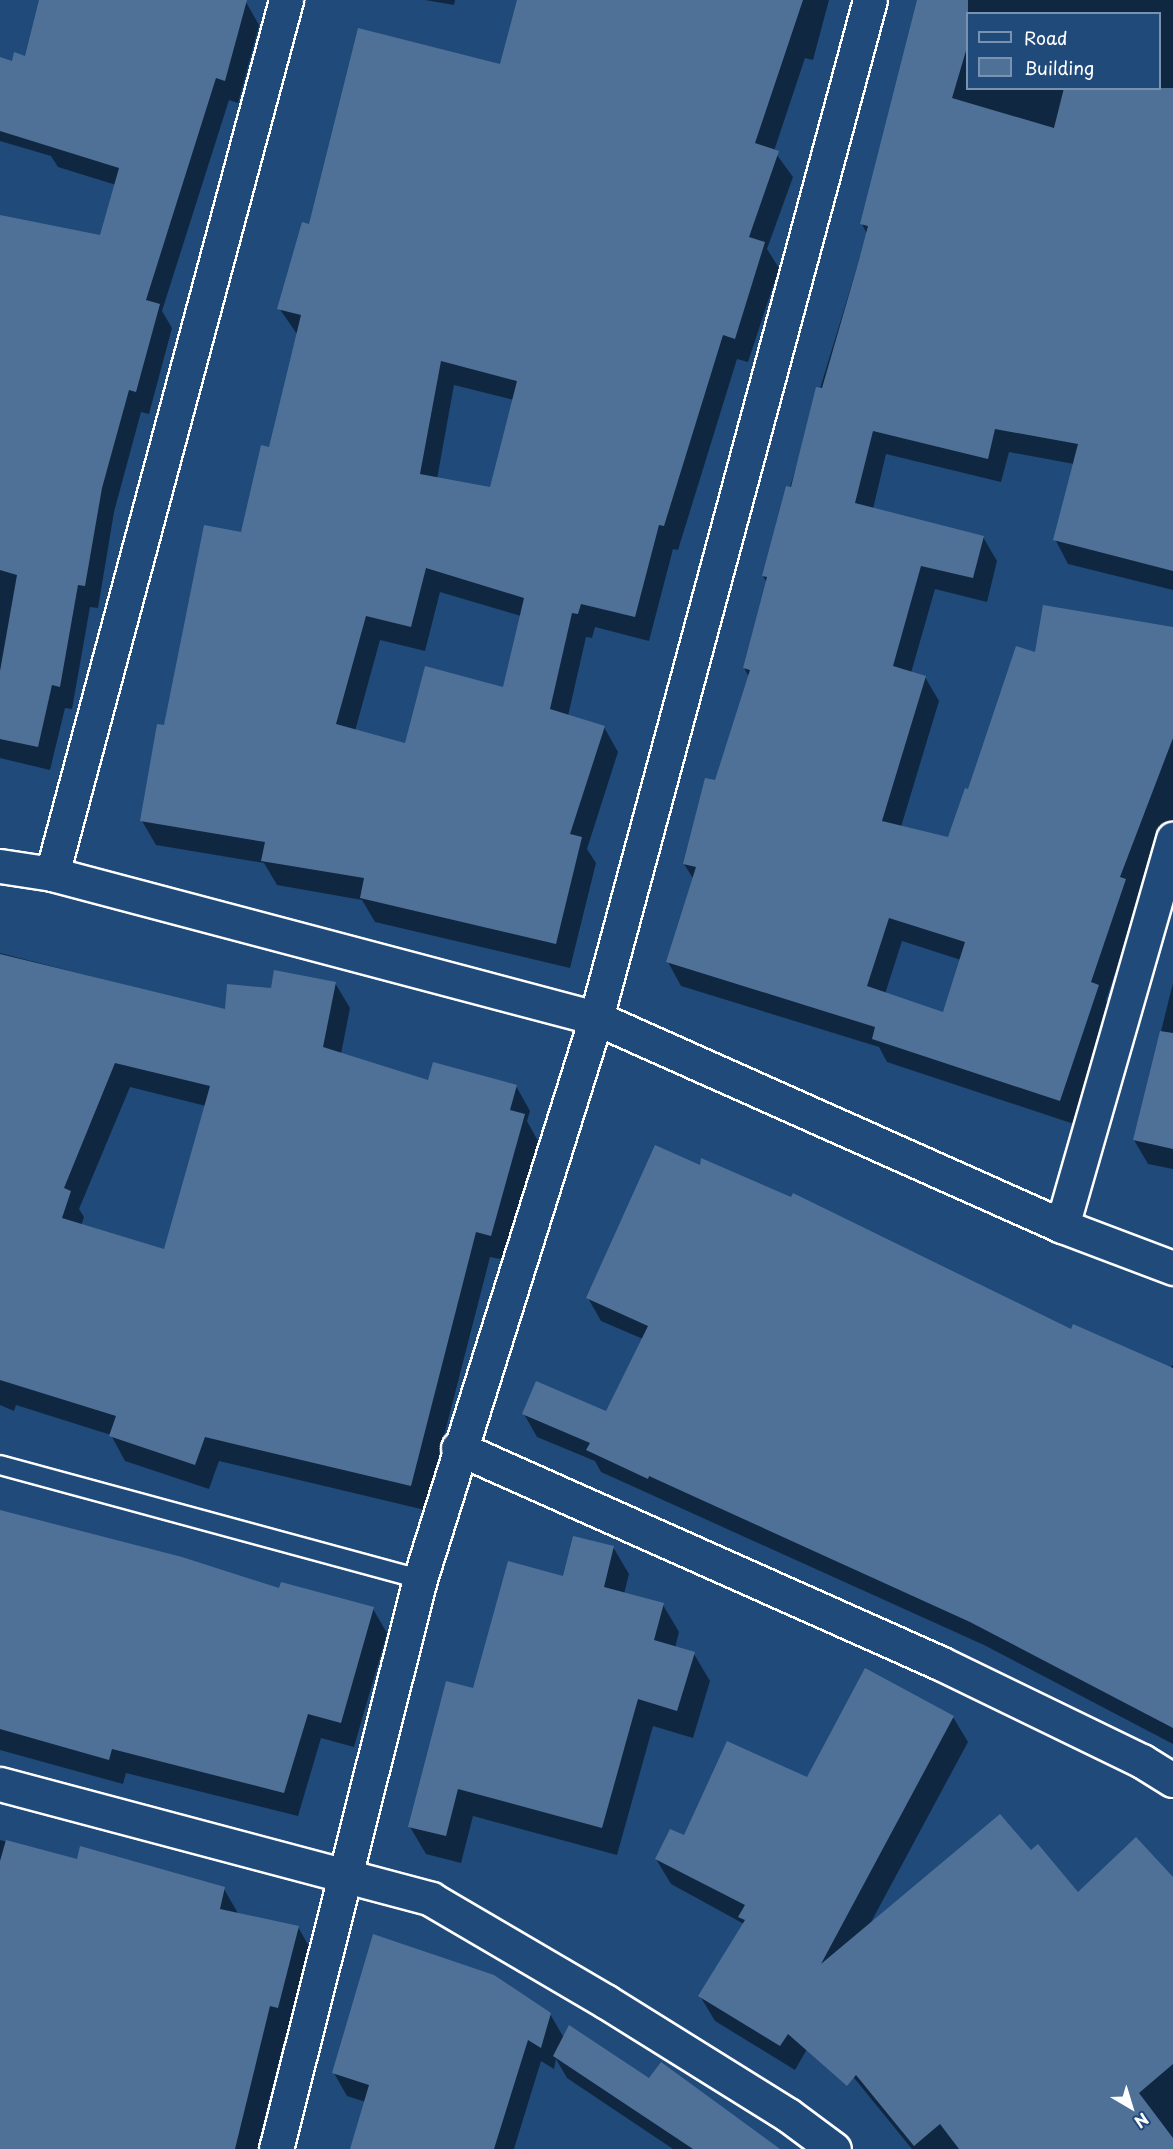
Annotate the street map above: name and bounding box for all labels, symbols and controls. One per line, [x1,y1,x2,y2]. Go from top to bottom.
legend [966,12,1161,90]
text: Road [1024,24,1068,51]
text: Building [1024,54,1094,81]
north arrow [1101,2077,1161,2137]
text: N [1130,2108,1154,2135]

